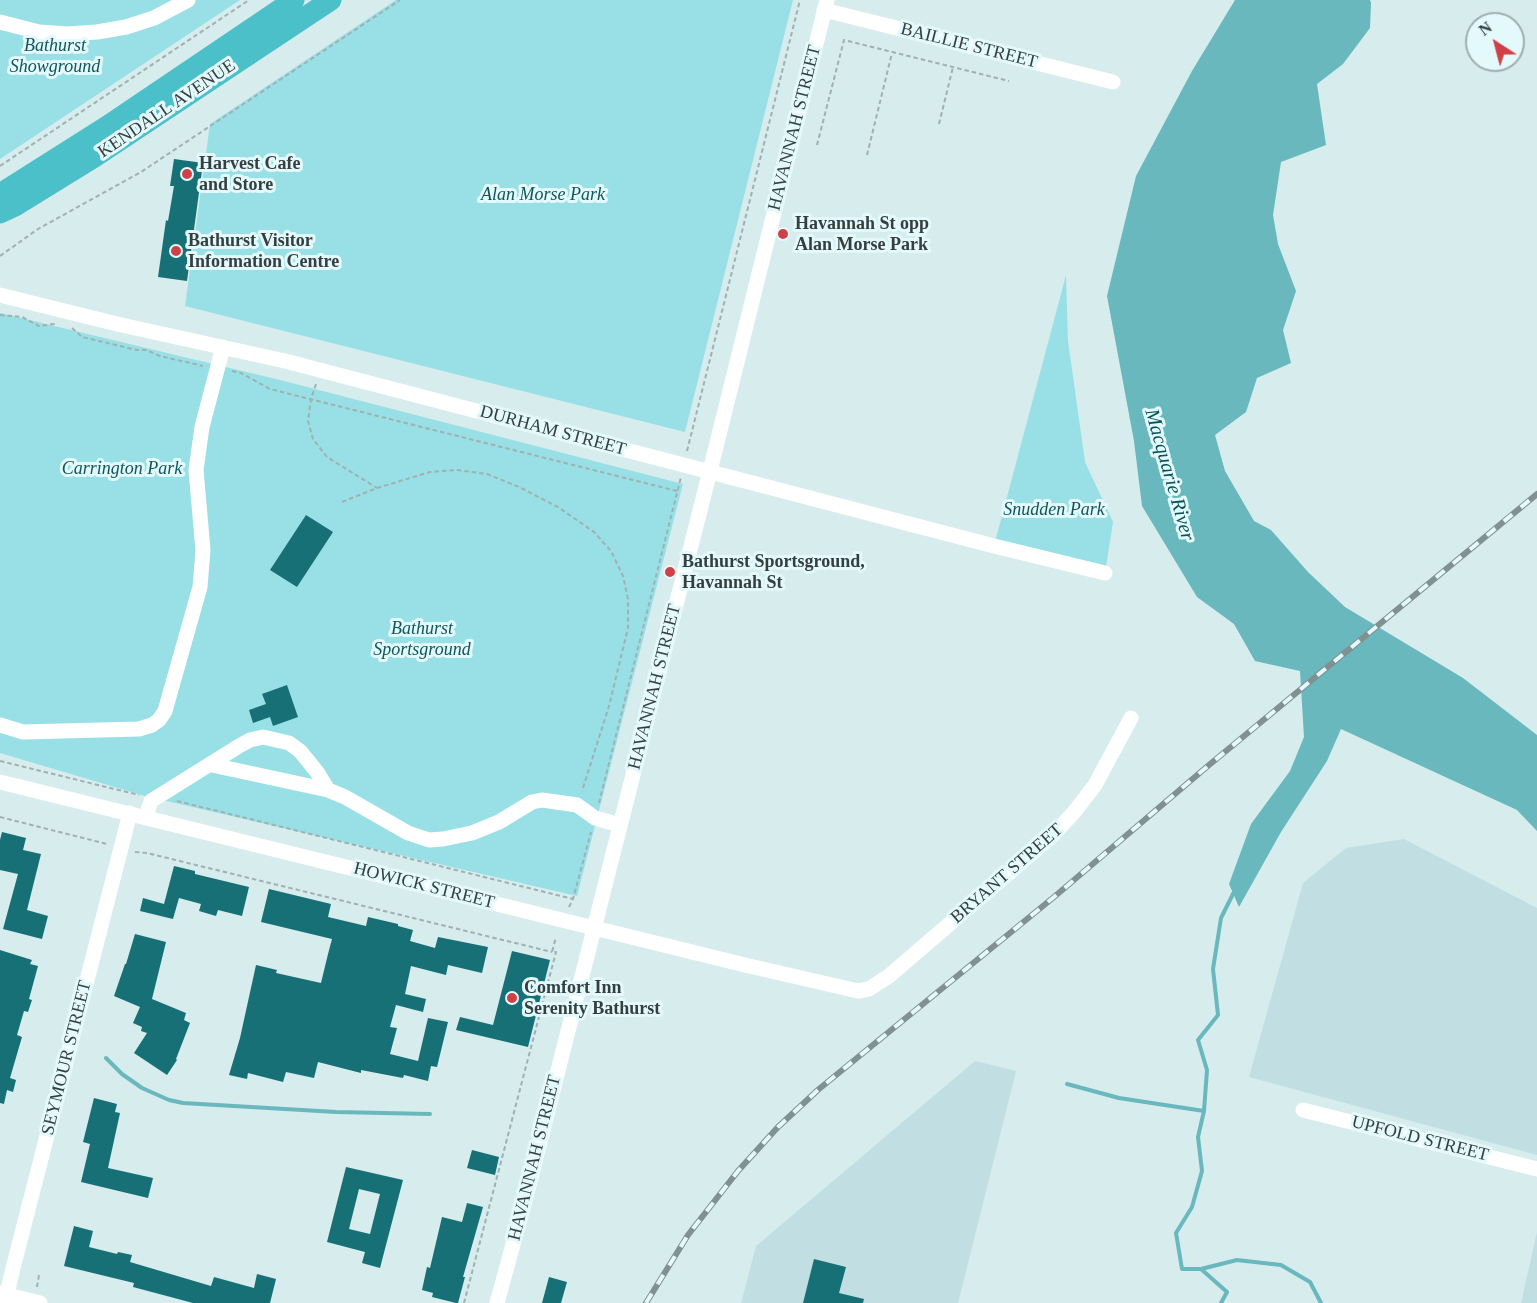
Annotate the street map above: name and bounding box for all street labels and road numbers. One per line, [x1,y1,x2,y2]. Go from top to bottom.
street label: BAILLIE STREET [898,19,1040,73]
street label: HAVANNAH STREET [764,43,826,213]
street label: KENDALL AVENUE [94,55,240,163]
street label: DURHAM STREET [478,401,628,461]
street label: HAVANNAH STREET [624,602,686,772]
street label: BRYANT STREET [947,819,1067,929]
street label: HOWICK STREET [351,858,497,914]
street label: SEYMOUR STREET [37,978,97,1138]
street label: HAVANNAH STREET [504,1073,566,1243]
street label: UPFOLD STREET [1349,1112,1491,1166]

